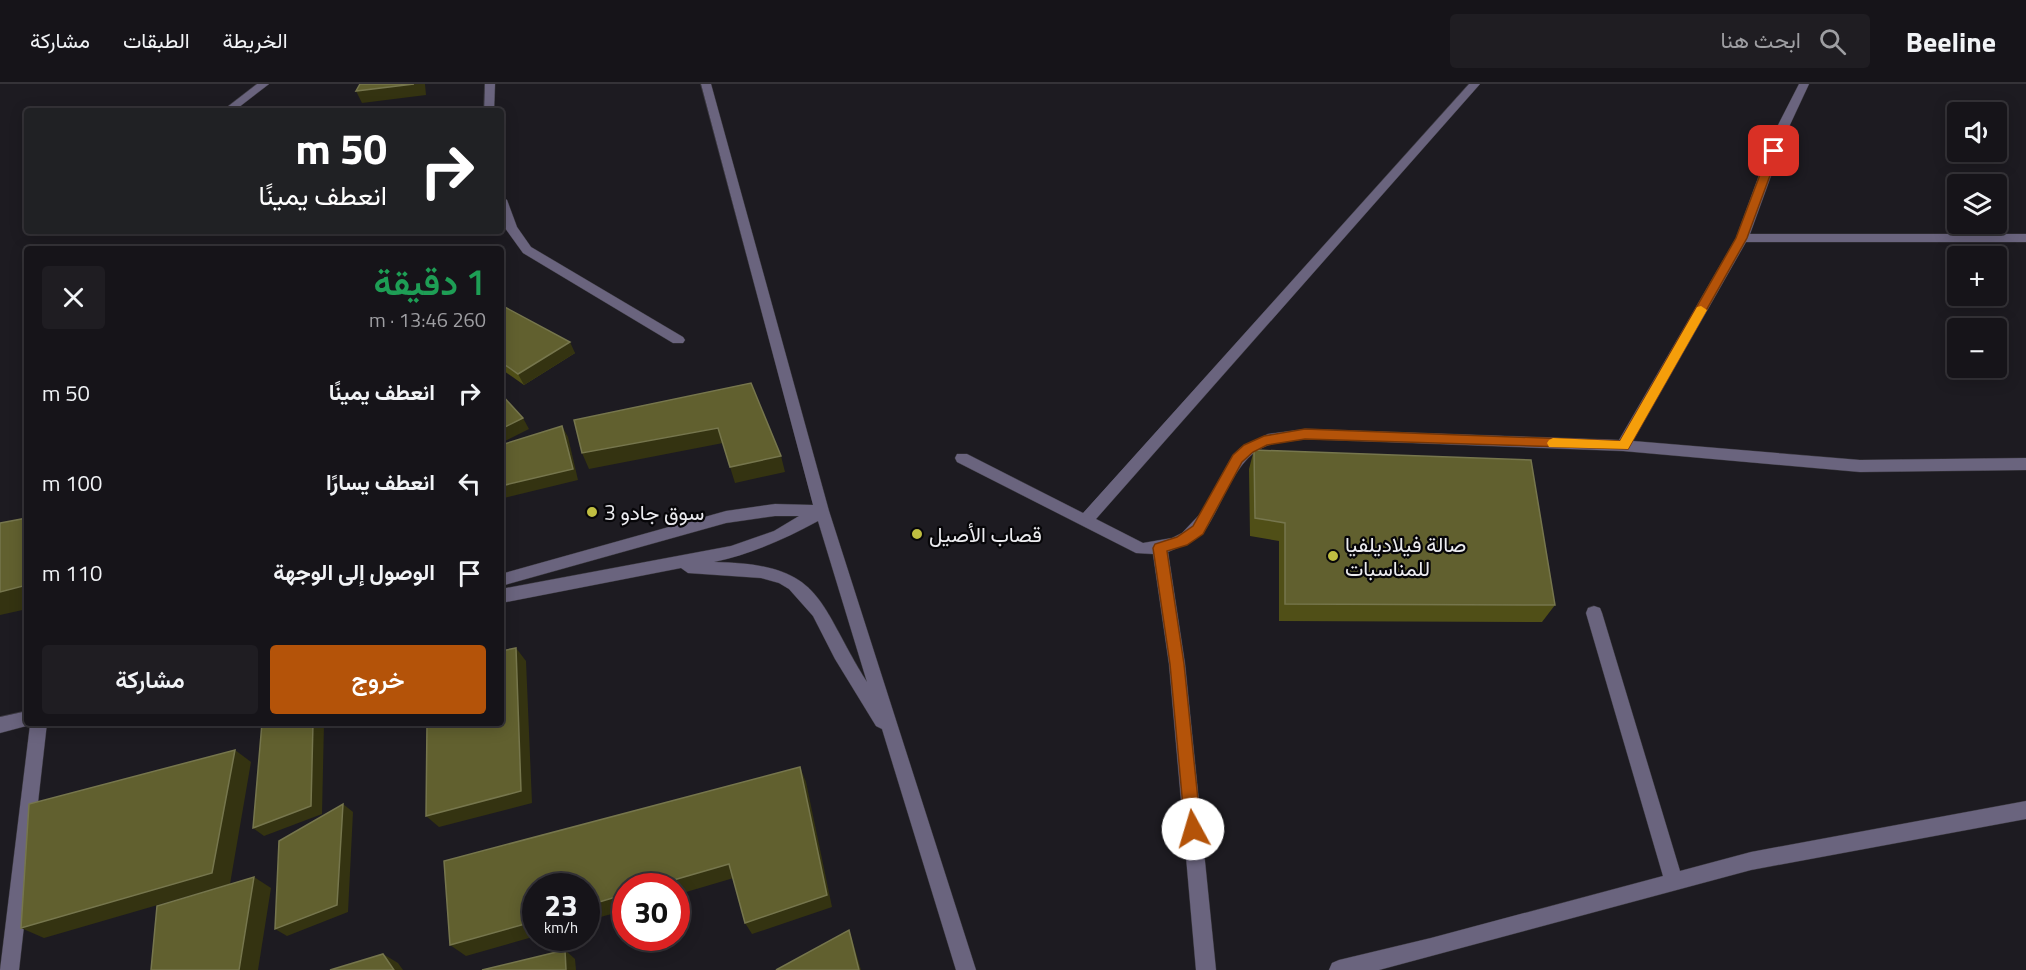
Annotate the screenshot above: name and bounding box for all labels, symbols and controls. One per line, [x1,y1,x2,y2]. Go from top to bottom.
search box [1450,14,1870,68]
text: Beeline [1906,20,1996,63]
text: ابحث هنا [1721,23,1801,57]
text: مشاركة [30,24,90,56]
text: الطبقات [123,24,190,56]
text: الخريطة [223,24,288,56]
icon: search [1816,25,1849,58]
map controls [1947,102,2007,378]
button: sound [1947,102,2007,162]
text: 50 m [295,116,387,180]
pin [1748,125,1799,176]
icon: right [408,132,486,210]
icon: arrive [1757,134,1790,167]
text: انعطف يمينًا [258,174,387,215]
button: layers [1947,174,2007,234]
button: + [1947,246,2007,306]
text: 1 دقيقة [373,254,486,309]
button: close [42,266,105,329]
text: 260 m · 13:46 [369,304,486,335]
button: − [1947,318,2007,378]
text: انعطف يمينًا [329,375,435,409]
text: 50 m [42,376,90,410]
icon: right [453,377,486,410]
text: انعطف يسارًا [326,465,435,499]
text: 100 m [42,466,102,500]
icon: left [453,467,486,500]
place label: سوق جادو 3 [604,496,704,528]
marker: سوق جادو 3 [585,505,599,519]
place label: قصاب الأصيل [929,518,1042,550]
marker: قصاب الأصيل [910,527,924,541]
place label: صالة فيلاديلفيا للمناسبات [1345,528,1466,584]
marker: صالة فيلاديلفيا للمناسبات [1326,549,1340,563]
text: الوصول إلى الوجهة [273,555,435,589]
text: 110 m [42,556,102,590]
icon: arrive [453,557,486,590]
button: مشاركة [42,645,258,714]
button: خروج [270,645,486,714]
position arrow [1161,797,1225,861]
speed limit sign: 30 [612,873,690,951]
text: 23 [544,882,578,928]
text: km/h [544,916,578,939]

